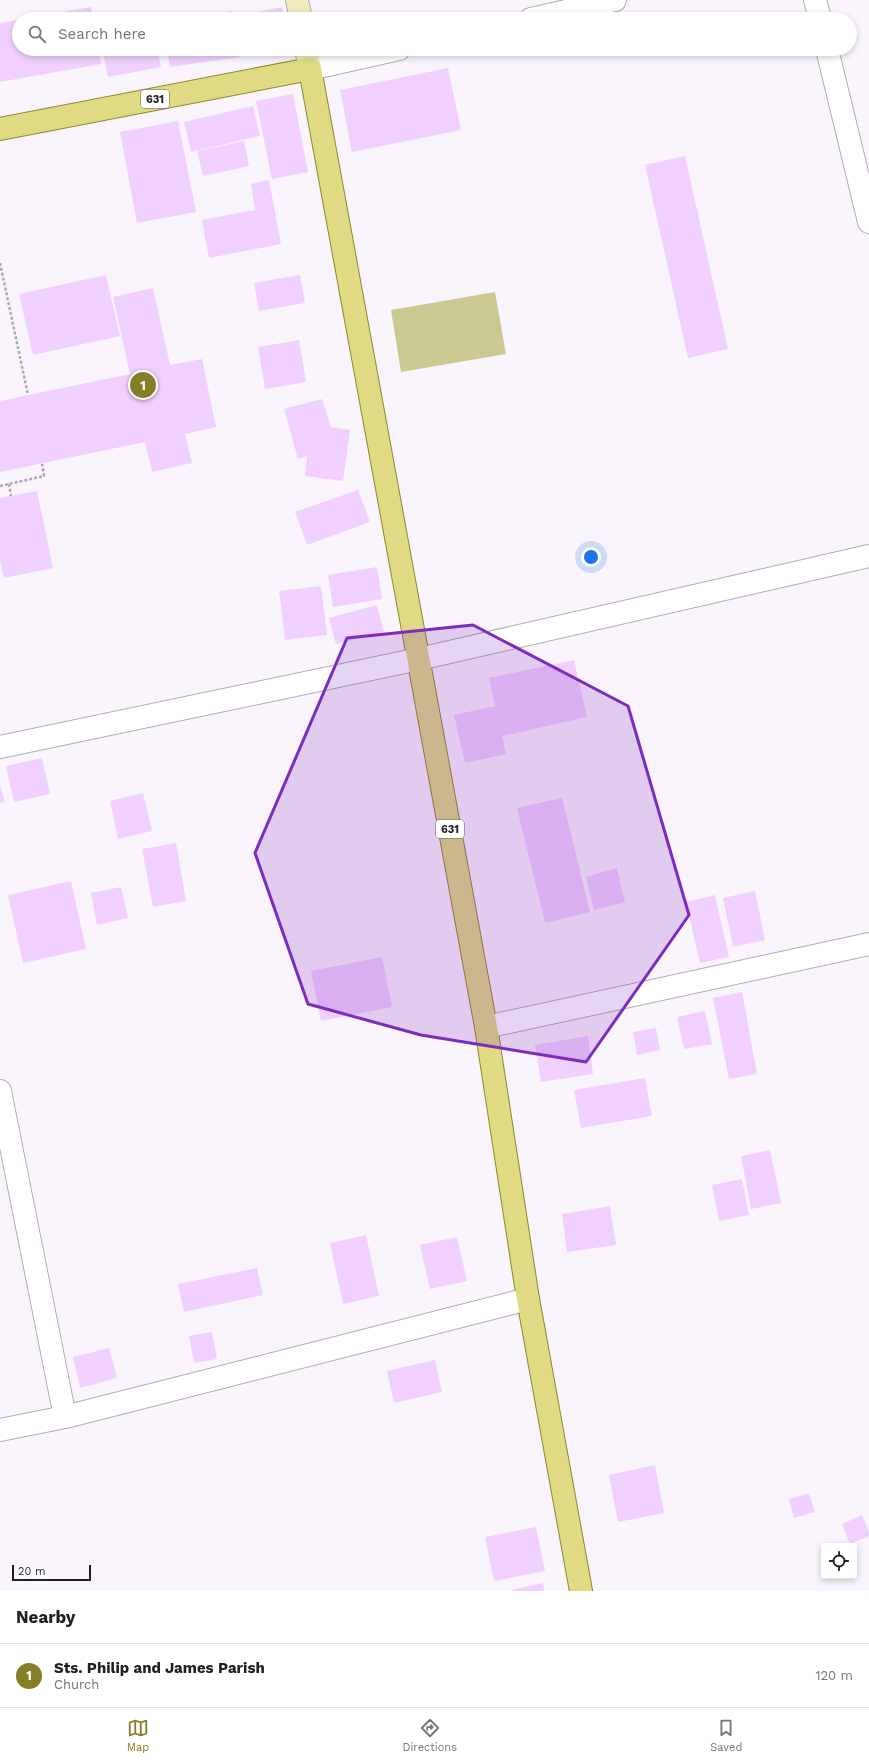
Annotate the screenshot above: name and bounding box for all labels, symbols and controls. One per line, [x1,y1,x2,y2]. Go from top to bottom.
search box [12,12,857,56]
icon: search [26,23,48,45]
text: Search here [58,25,146,43]
road number: 631 [141,90,169,108]
pin: 1 [130,370,156,400]
your location [581,547,601,567]
road number: 631 [436,820,464,838]
map controls [821,1543,857,1579]
button: locate [821,1543,857,1579]
scale bar [12,1563,91,1582]
text: 20 m [18,1565,46,1578]
text: Nearby [16,1607,75,1627]
text: Sts. Philip and James Parish [54,1659,265,1677]
text: 1 [26,1668,32,1683]
text: 120 m [815,1668,853,1683]
text: Church [54,1677,99,1692]
tab: Map [127,1717,149,1754]
tab: Directions [403,1717,457,1754]
tab: Saved [710,1717,742,1754]

